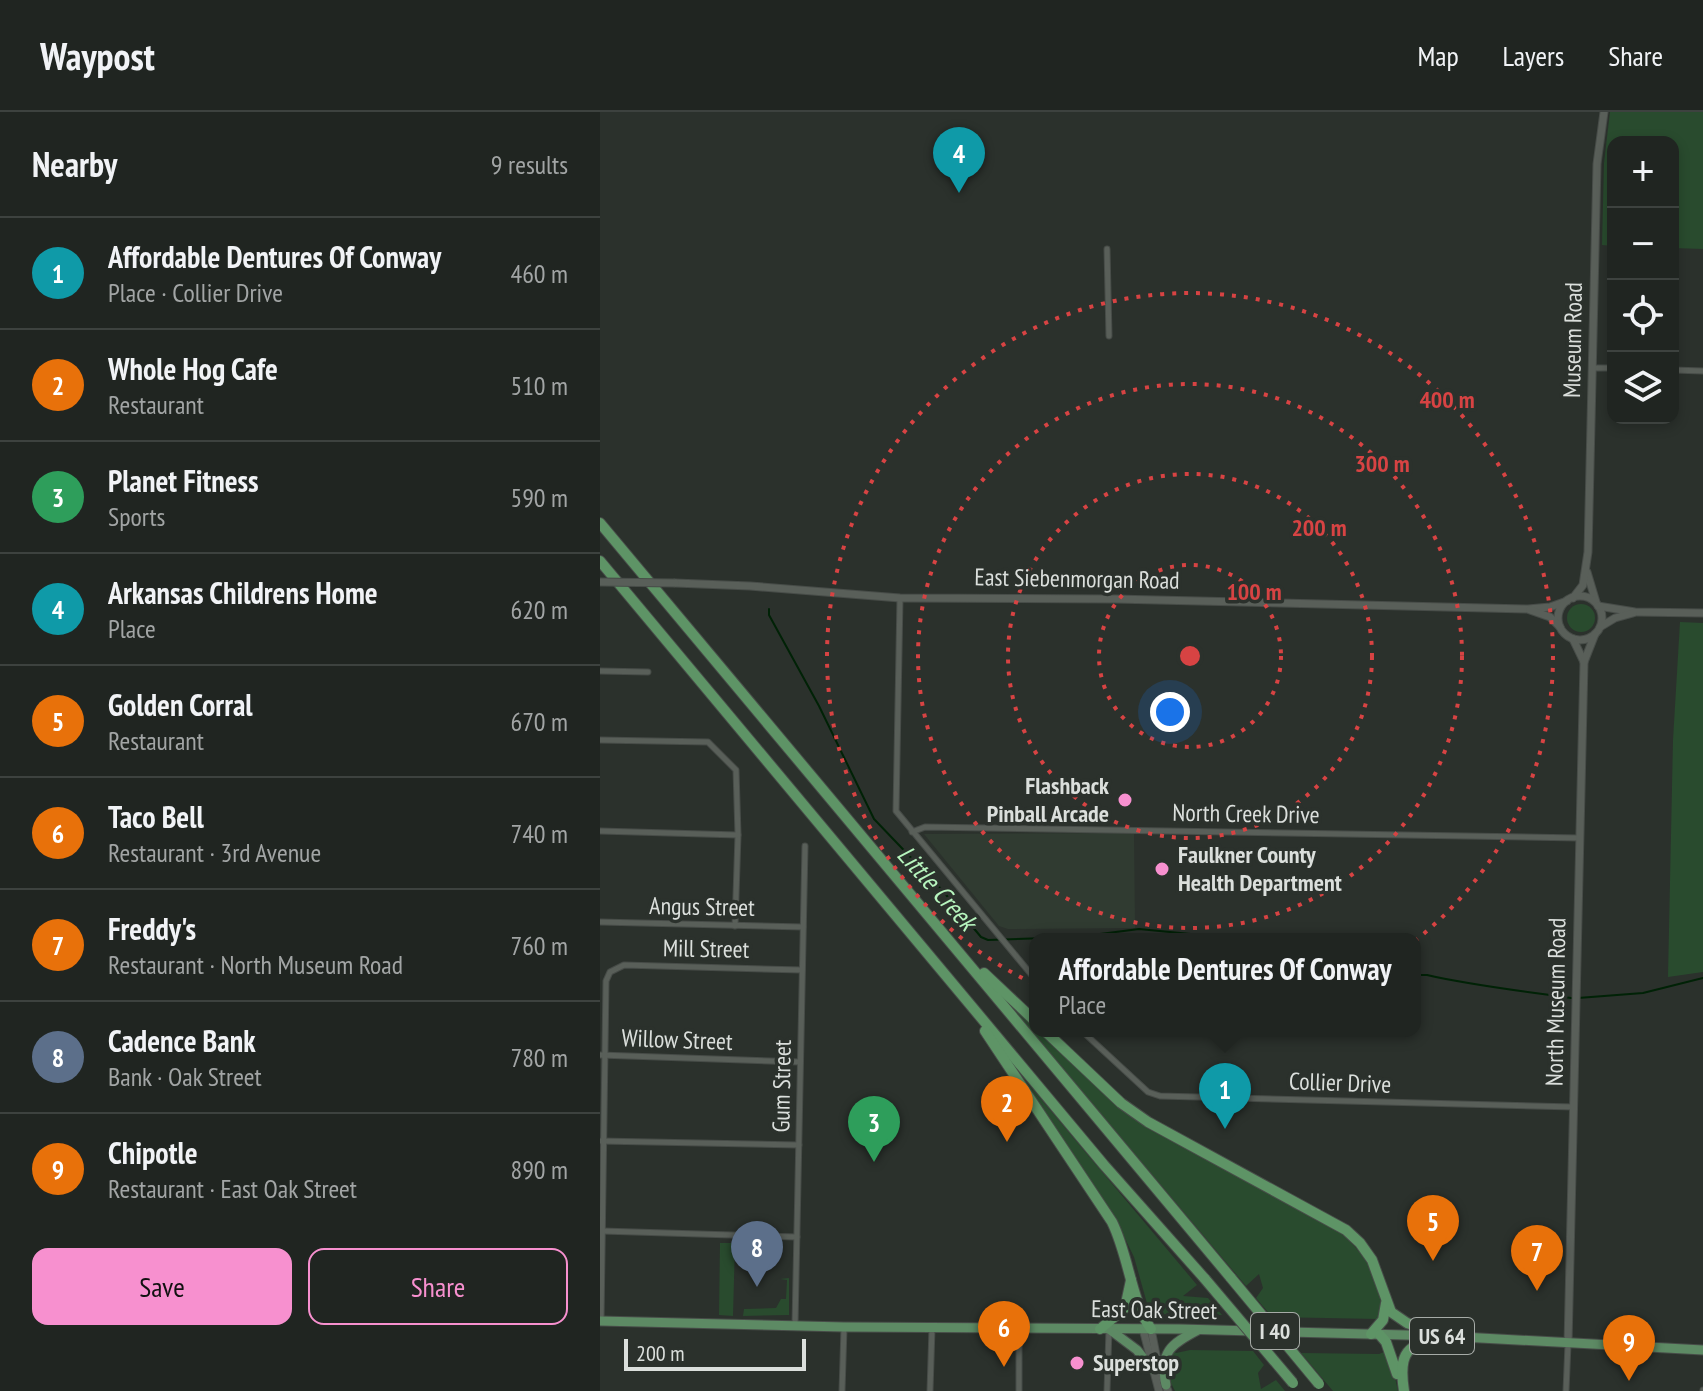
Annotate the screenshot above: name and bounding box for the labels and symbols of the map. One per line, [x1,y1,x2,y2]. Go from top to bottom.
pin: 4 [933,127,985,193]
street label: Museum Road [1556,282,1589,398]
text: 400 m [1419,384,1475,415]
text: 300 m [1354,448,1410,479]
text: 200 m [1291,512,1347,543]
street label: East Siebenmorgan Road [974,561,1180,596]
text: 100 m [1226,576,1282,607]
centre of rings [1176,642,1204,670]
your location [1150,692,1190,732]
place label: Flashback Pinball Arcade [987,770,1109,829]
marker: Flashback Pinball Arcade [1116,791,1134,809]
street label: North Creek Drive [1172,797,1320,830]
water label: Little Creek [891,838,986,939]
place label: Faulkner County Health Department [1178,839,1342,898]
marker: Faulkner County Health Department [1153,860,1171,878]
street label: Angus Street [649,890,755,923]
street label: North Museum Road [1539,917,1572,1086]
street label: Mill Street [663,932,750,965]
street label: Willow Street [621,1022,733,1057]
street label: Gum Street [765,1039,798,1133]
pin: 1 [1199,1063,1251,1129]
street label: Collier Drive [1288,1065,1392,1100]
pin: 2 [981,1076,1033,1142]
pin: 3 [848,1096,900,1162]
pin: 5 [1407,1195,1459,1261]
pin: 8 [731,1221,783,1287]
pin: 7 [1511,1225,1563,1291]
street label: East Oak Street [1091,1293,1218,1326]
pin: 6 [978,1301,1030,1367]
road number: I 40 [1251,1313,1299,1349]
pin: 9 [1603,1315,1655,1381]
road number: US 64 [1410,1318,1474,1354]
scale bar [624,1335,806,1371]
place label: Superstop [1093,1347,1179,1378]
marker: Superstop [1068,1354,1086,1372]

